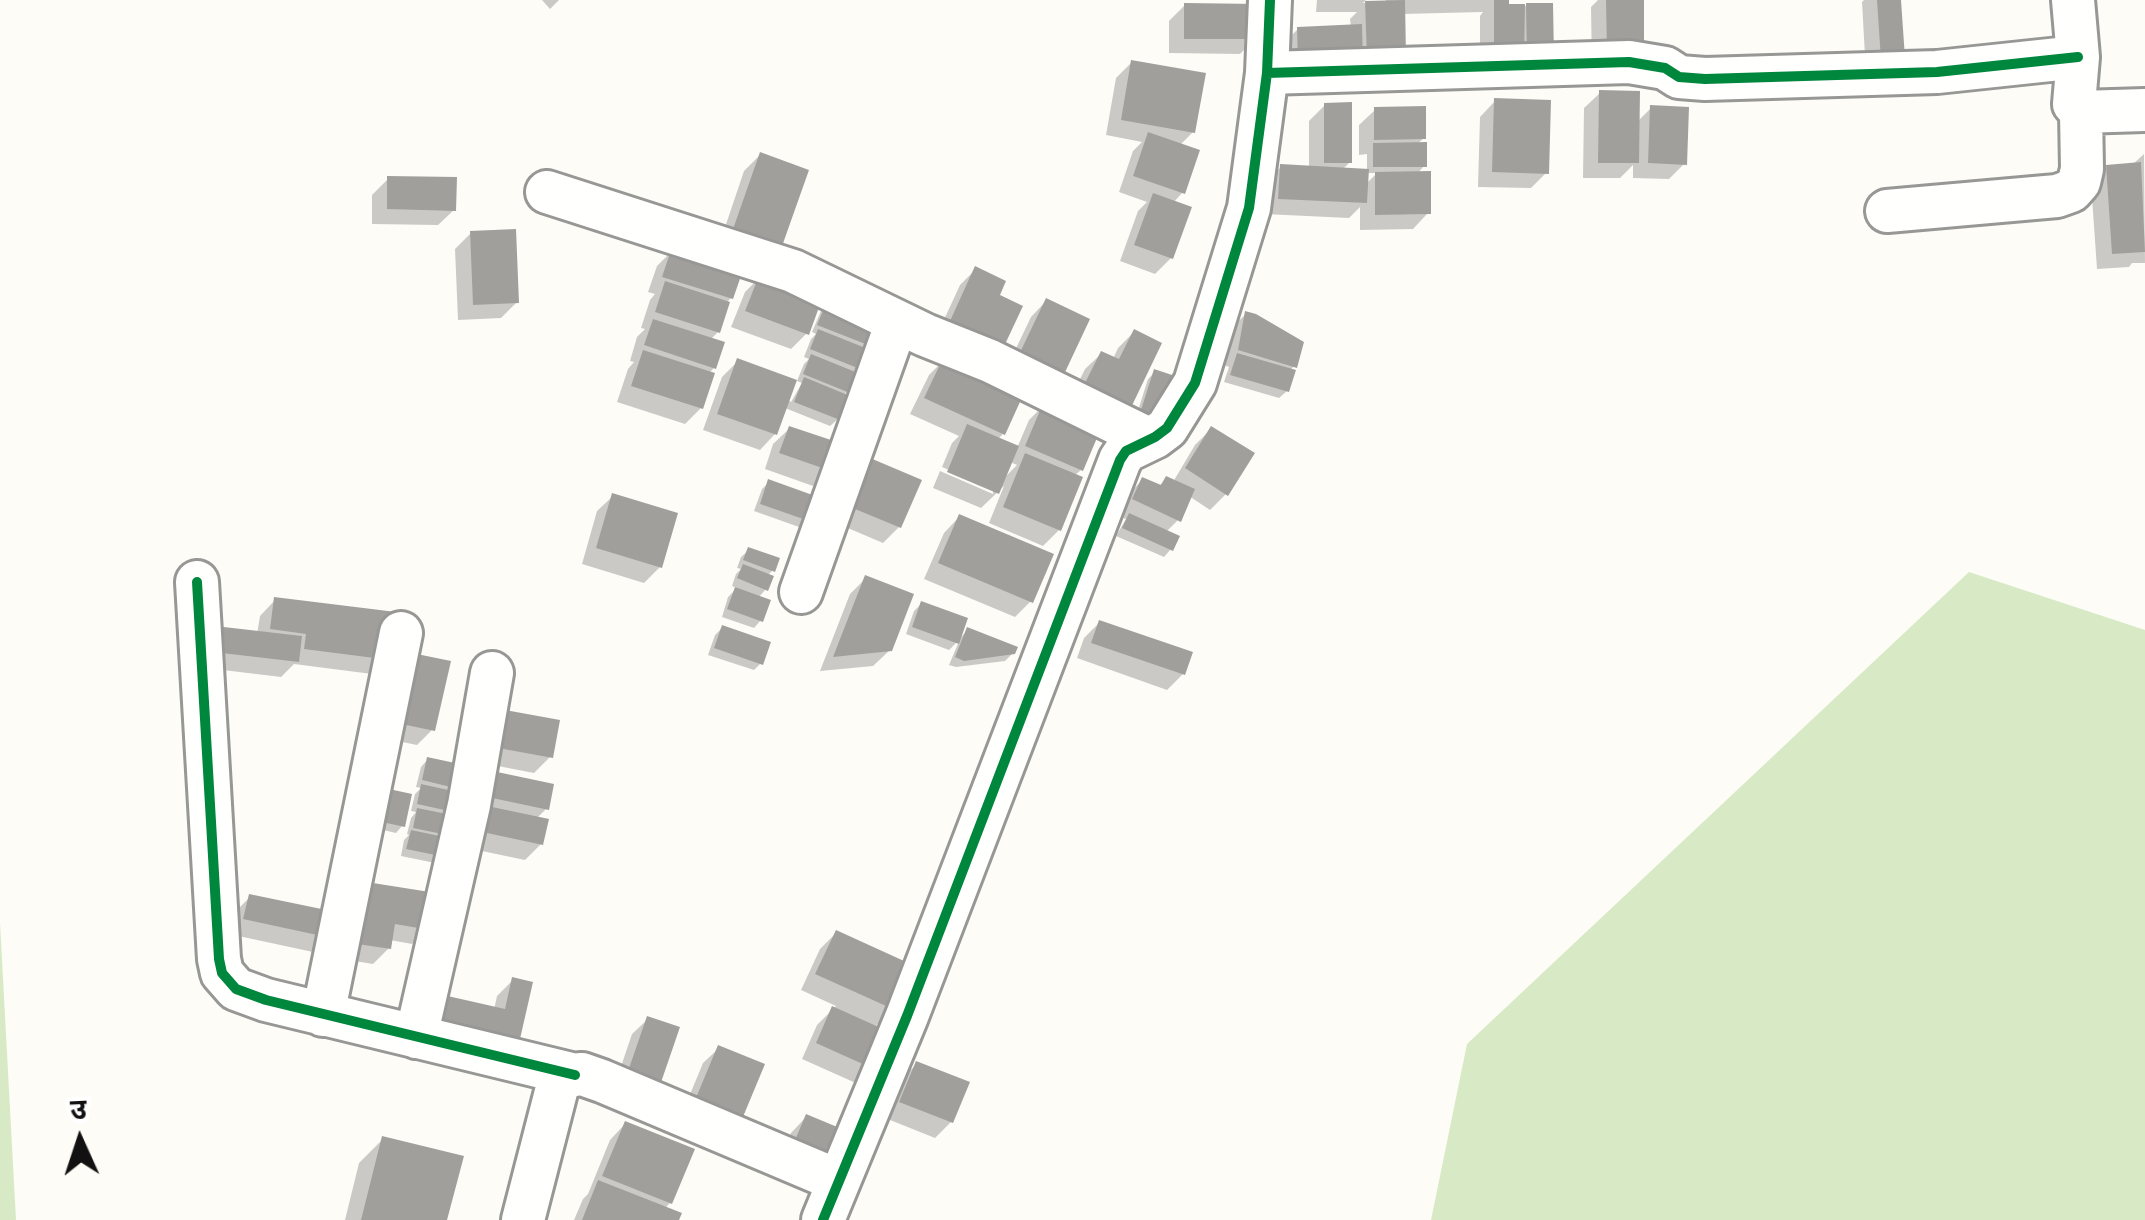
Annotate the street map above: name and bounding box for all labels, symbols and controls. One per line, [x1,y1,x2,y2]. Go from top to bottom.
north arrow [30,1090,130,1190]
text: उ [69,1093,87,1126]

